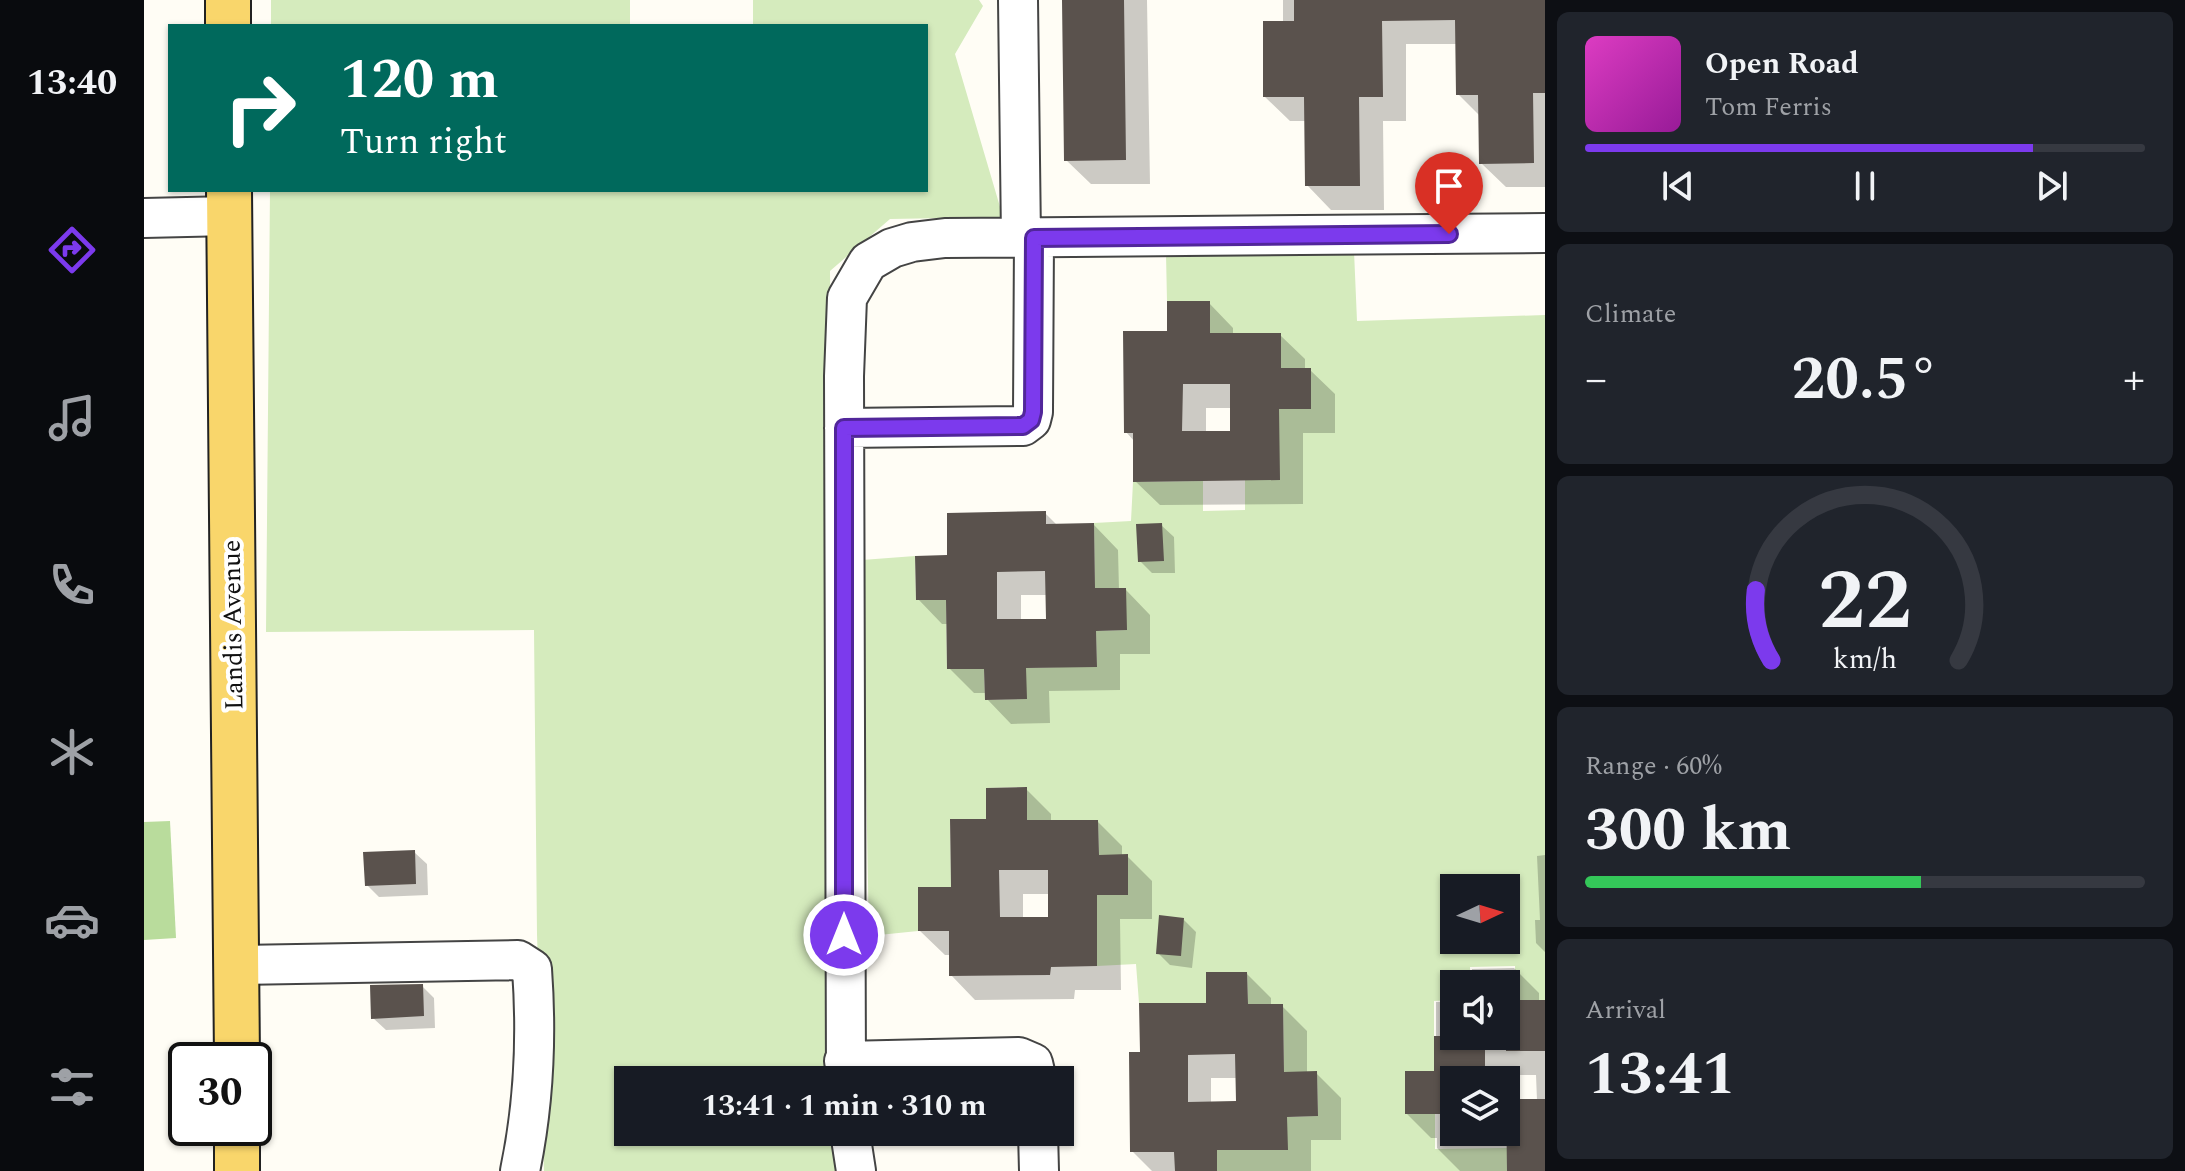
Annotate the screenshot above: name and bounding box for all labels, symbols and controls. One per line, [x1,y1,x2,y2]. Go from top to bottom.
text: 120 m [340,38,499,123]
text: Open Road [1705,41,1859,87]
text: 13:40 [27,56,117,111]
icon: right [208,56,312,160]
text: Tom Ferris [1705,87,1832,127]
text: Turn right [340,115,507,170]
pin [1415,152,1483,234]
icon: arrive [1427,164,1471,208]
icon: previous [1656,164,1700,208]
icon: pause [1843,164,1887,208]
icon: next [2030,164,2074,208]
icon: directions [44,222,100,278]
text: Climate [1585,294,1676,334]
text: 20.5° [1791,334,1939,426]
text: − [1585,346,1607,413]
text: + [2123,346,2145,413]
icon: music [44,390,100,446]
street label: Landis Avenue [212,539,254,711]
text: 22 [1818,539,1912,666]
icon: phone [44,557,100,613]
text: km/h [1833,639,1897,682]
icon: climate [44,724,100,780]
text: Range · 60% [1585,746,1722,786]
text: 300 km [1585,785,1791,877]
north arrow [1440,874,1520,954]
map controls [1440,874,1520,1146]
icon: car [44,892,100,948]
position arrow [802,893,886,977]
button: sound [1440,970,1520,1050]
text: Arrival [1585,990,1666,1030]
text: 13:41 [1585,1029,1736,1121]
speed limit sign: 30 [168,1042,272,1146]
icon: filters [44,1059,100,1115]
button: layers [1440,1066,1520,1146]
text: 13:41 · 1 min · 310 m [701,1083,987,1129]

